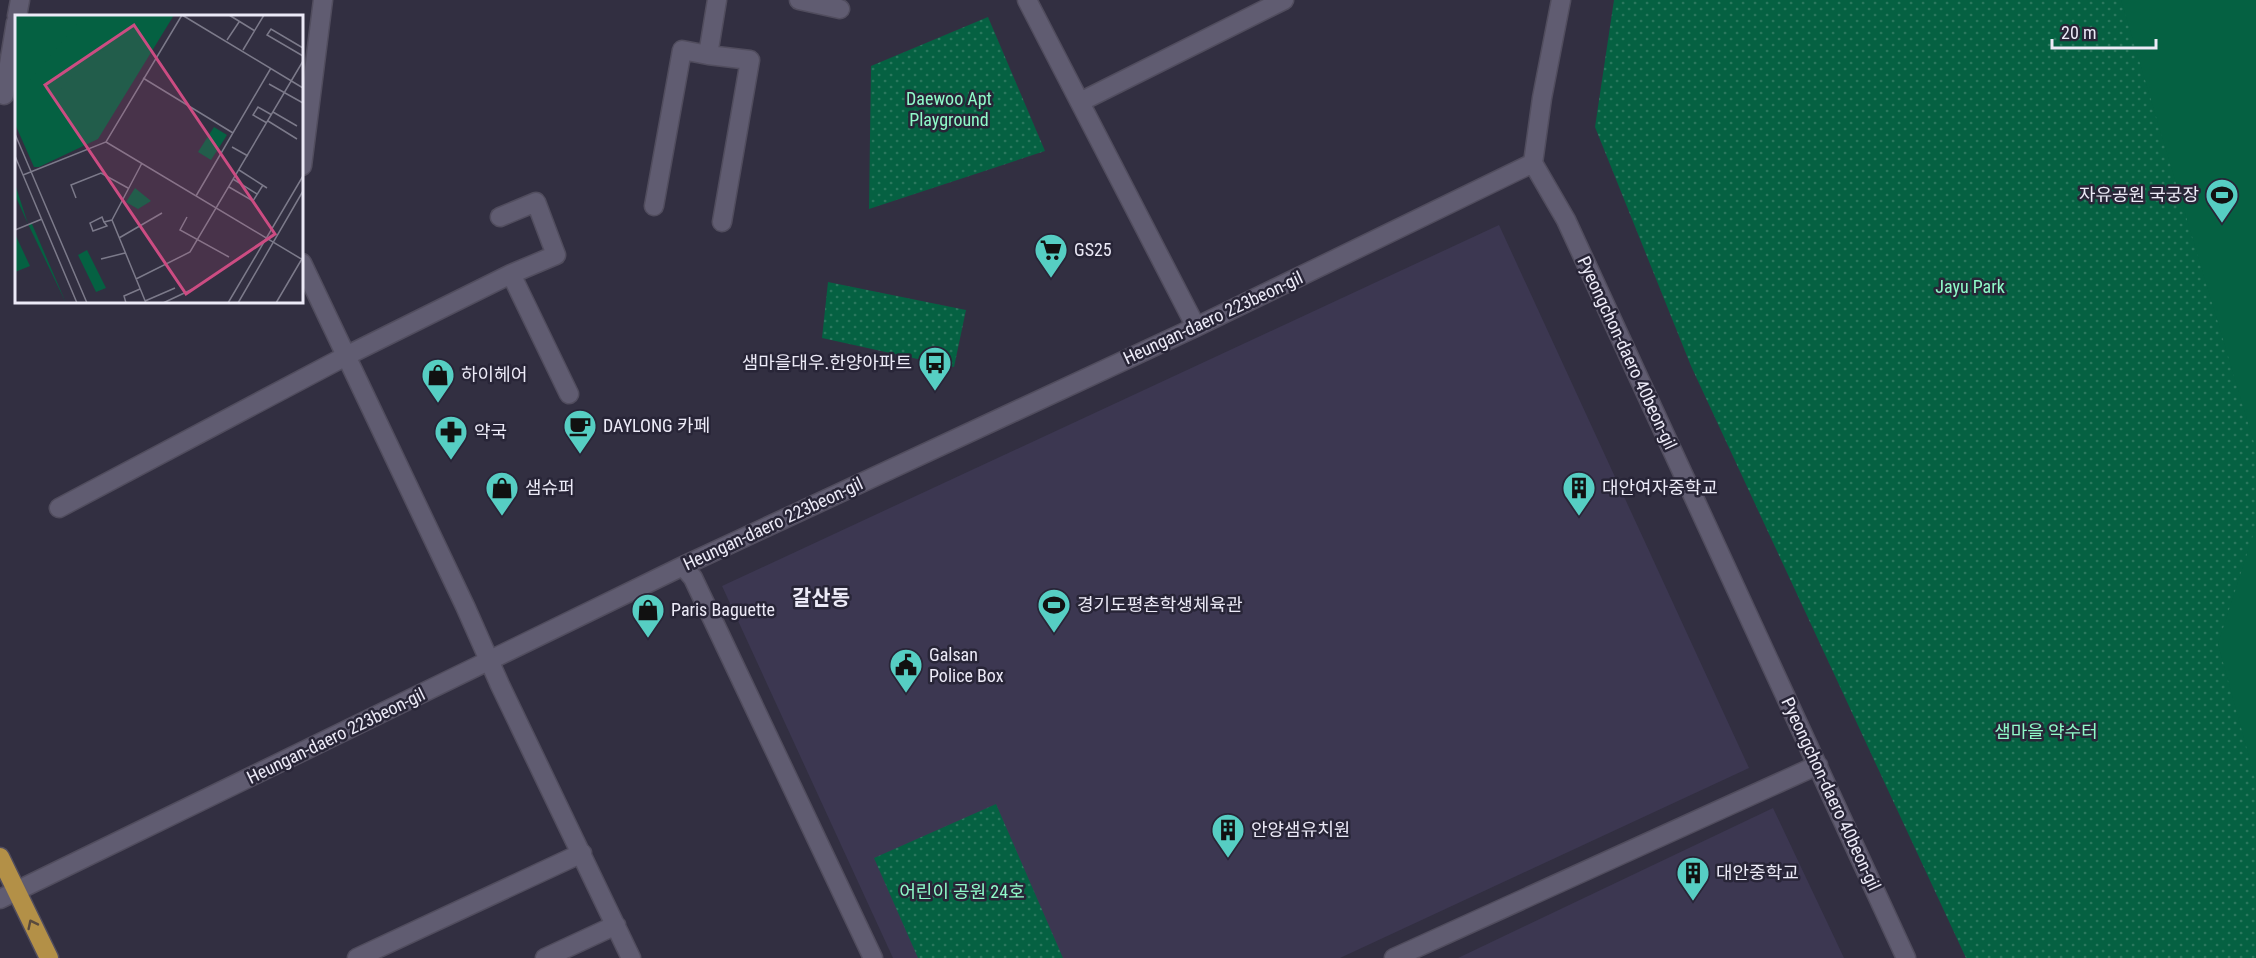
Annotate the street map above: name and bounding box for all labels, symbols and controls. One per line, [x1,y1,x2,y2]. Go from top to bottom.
scale bar [2052,12,2156,50]
inset map [15,15,303,303]
text: 20 m [2061,22,2096,43]
park label: Daewoo Apt Playground [906,88,992,130]
sports icon: 자유공원 국궁장 [2204,177,2240,224]
place label: 자유공원 국궁장 [2079,184,2199,205]
supermarket icon: GS25 [1033,232,1069,279]
place label: GS25 [1074,239,1112,260]
street label: Pyeongchon-daero 40beon-gil [1573,253,1681,453]
street label: Heungan-daero 223beon-gil [1120,267,1306,368]
park label: Jayu Park [1935,276,2005,297]
bus stop icon: 샘마을대우.한양아파트 [917,345,953,392]
place label: 샘마을대우.한양아파트 [742,352,912,373]
shop icon: 하이헤어 [420,357,456,404]
place label: 하이헤어 [461,364,527,385]
cafe icon: DAYLONG 카페 [562,408,598,455]
pharmacy icon: 약국 [433,414,469,461]
place label: DAYLONG 카페 [603,415,710,436]
place label: 약국 [474,421,507,442]
shop icon: 샘슈퍼 [484,470,520,517]
building icon: 대안여자중학교 [1561,470,1597,517]
street label: Heungan-daero 223beon-gil [680,473,866,574]
place label: 샘슈퍼 [525,477,575,498]
place label: 대안여자중학교 [1602,477,1718,498]
district label: 갈산동 [792,586,850,610]
sports icon: 경기도평촌학생체육관 [1036,587,1072,634]
shop icon: Paris Baguette [630,592,666,639]
place label: 경기도평촌학생체육관 [1077,594,1243,615]
place label: Paris Baguette [671,599,775,620]
place label: Galsan Police Box [929,644,1004,686]
public building icon: Galsan Police Box [888,647,924,694]
street label: Heungan-daero 223beon-gil [243,683,428,788]
street label: Pyeongchon-daero 40beon-gil [1777,694,1885,894]
park label: 샘마을 약수터 [1994,721,2098,742]
building icon: 안양샘유치원 [1210,812,1246,859]
place label: 안양샘유치원 [1251,819,1350,840]
building icon: 대안중학교 [1675,855,1711,902]
place label: 대안중학교 [1716,862,1799,883]
park label: 어린이 공원 24호 [899,881,1025,902]
one-way arrow [28,920,39,931]

